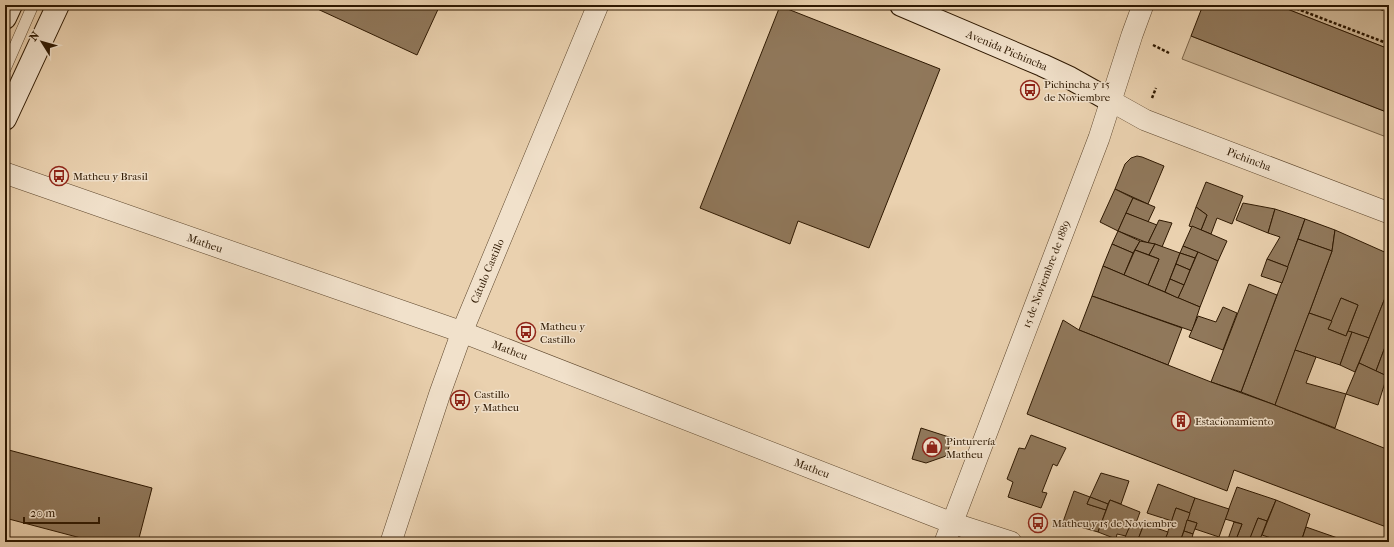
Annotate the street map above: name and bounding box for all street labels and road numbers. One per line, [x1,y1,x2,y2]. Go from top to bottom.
street label: Avenida Pichincha [963,27,1050,74]
street label: Pichincha [1225,145,1274,174]
street label: 15 de Noviembre de 1889 [1020,218,1073,330]
street label: Matheu [185,231,225,256]
street label: Cátulo Castillo [468,237,507,305]
street label: Matheu [490,338,530,363]
street label: Matheu [792,456,832,481]

